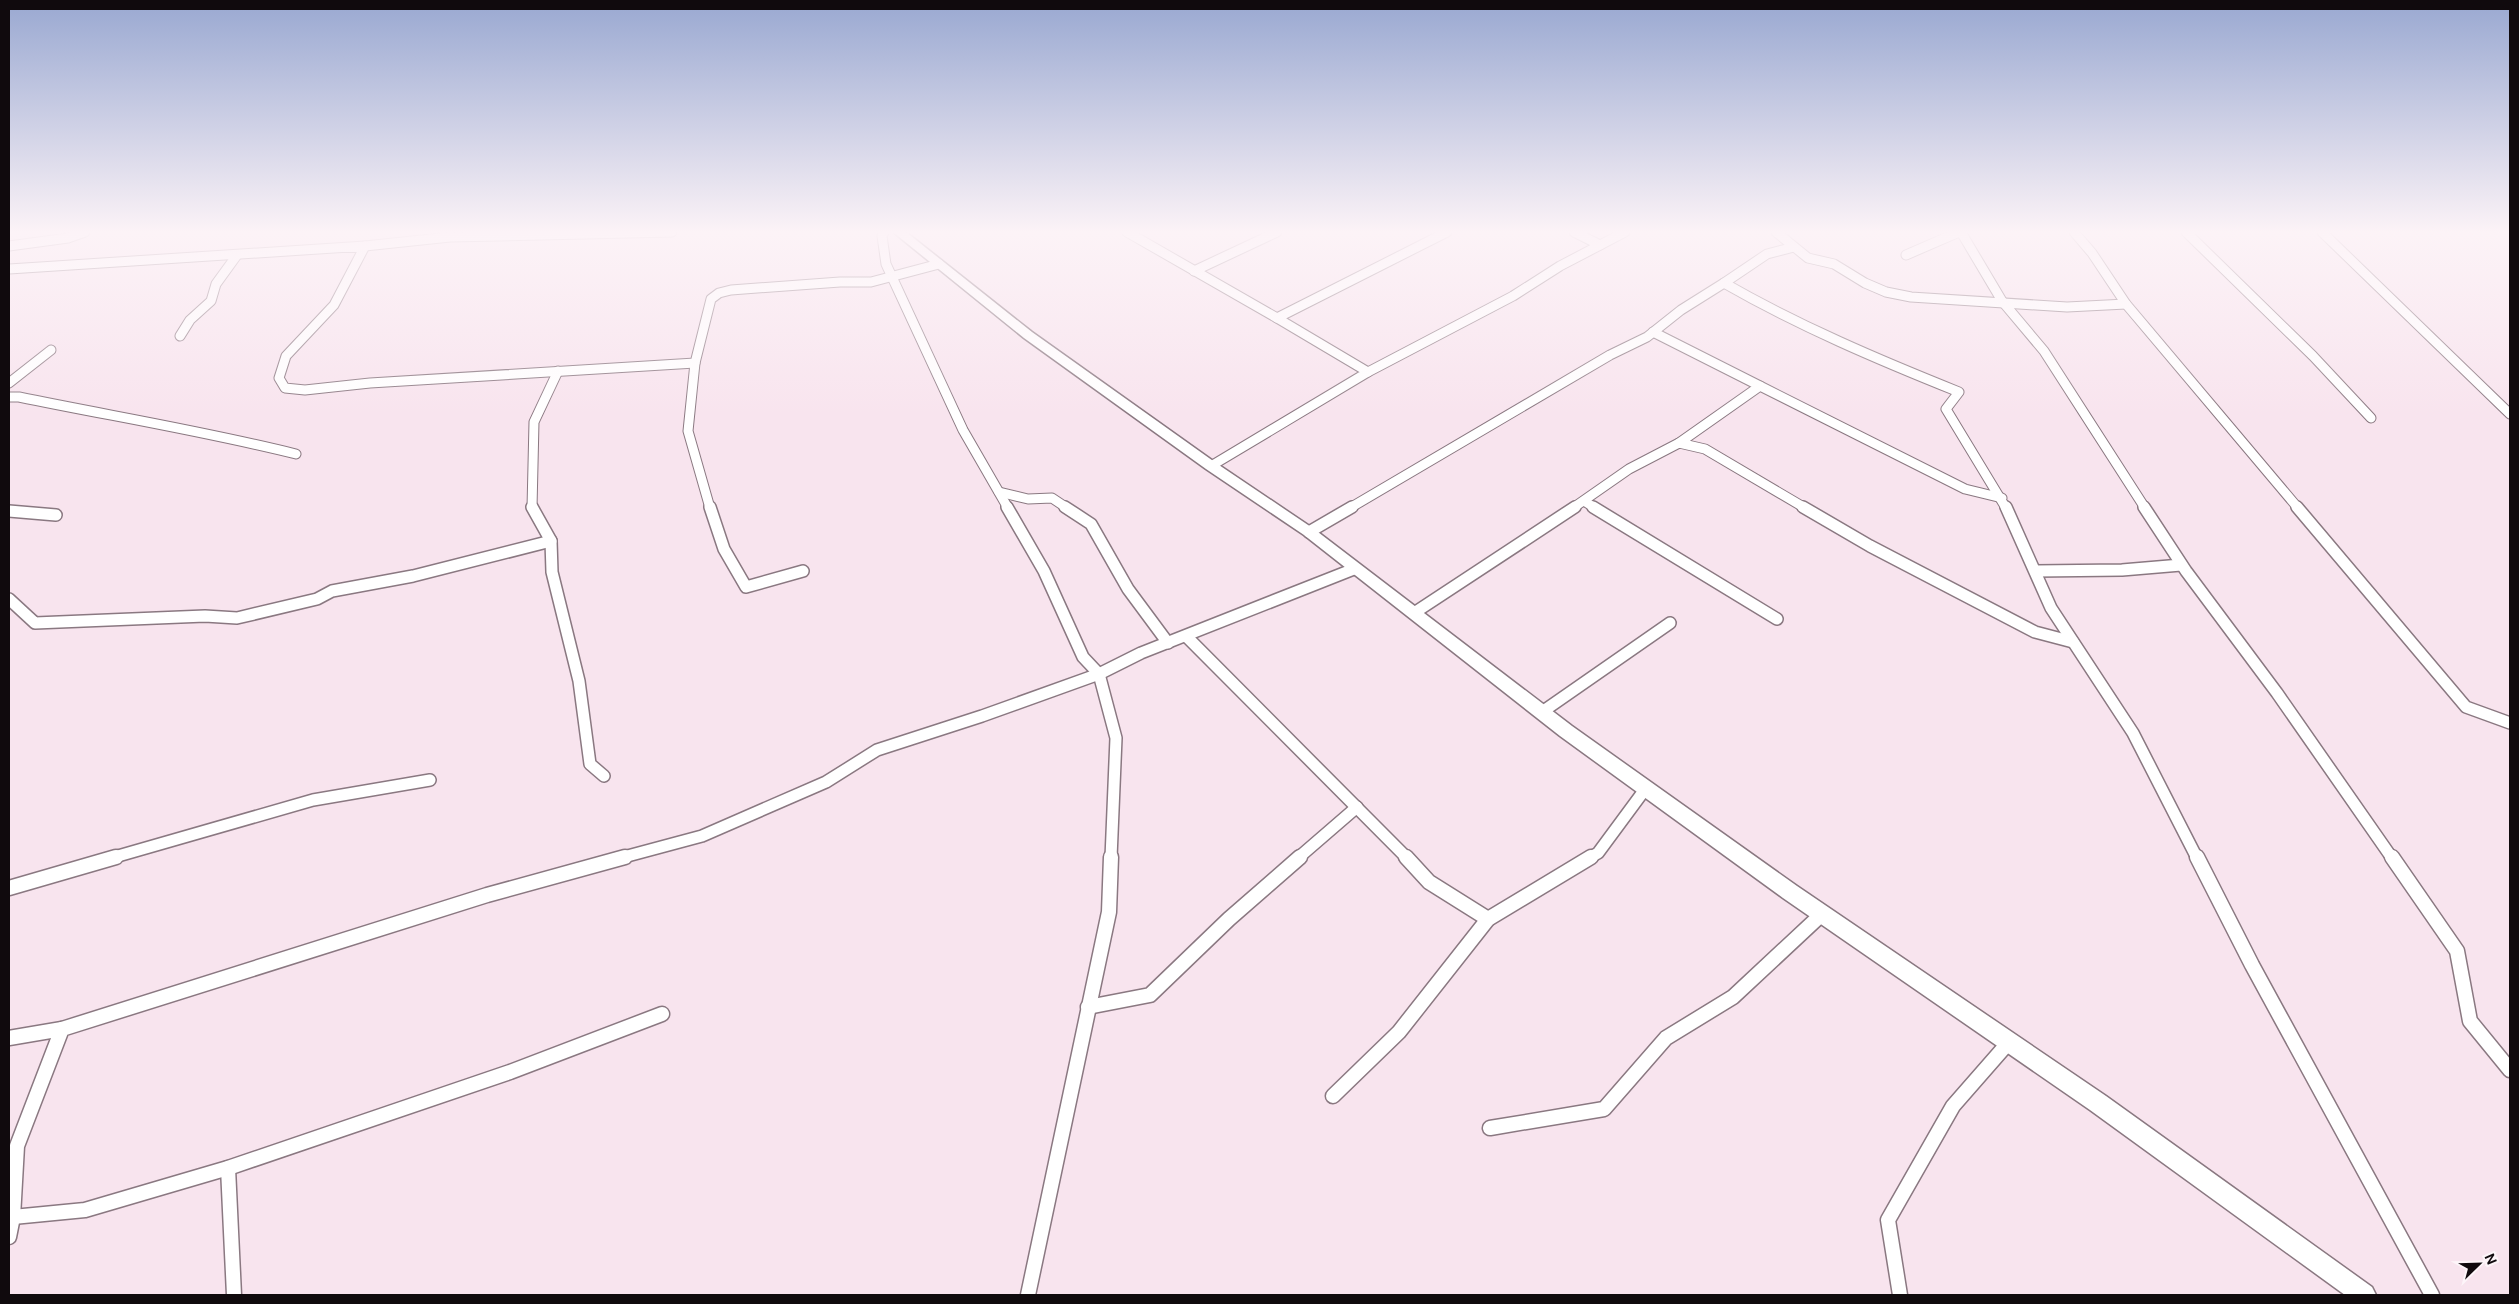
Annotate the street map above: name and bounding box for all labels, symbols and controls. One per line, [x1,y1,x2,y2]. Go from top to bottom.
north arrow [2454,1239,2504,1289]
text: N [2481,1251,2501,1267]

